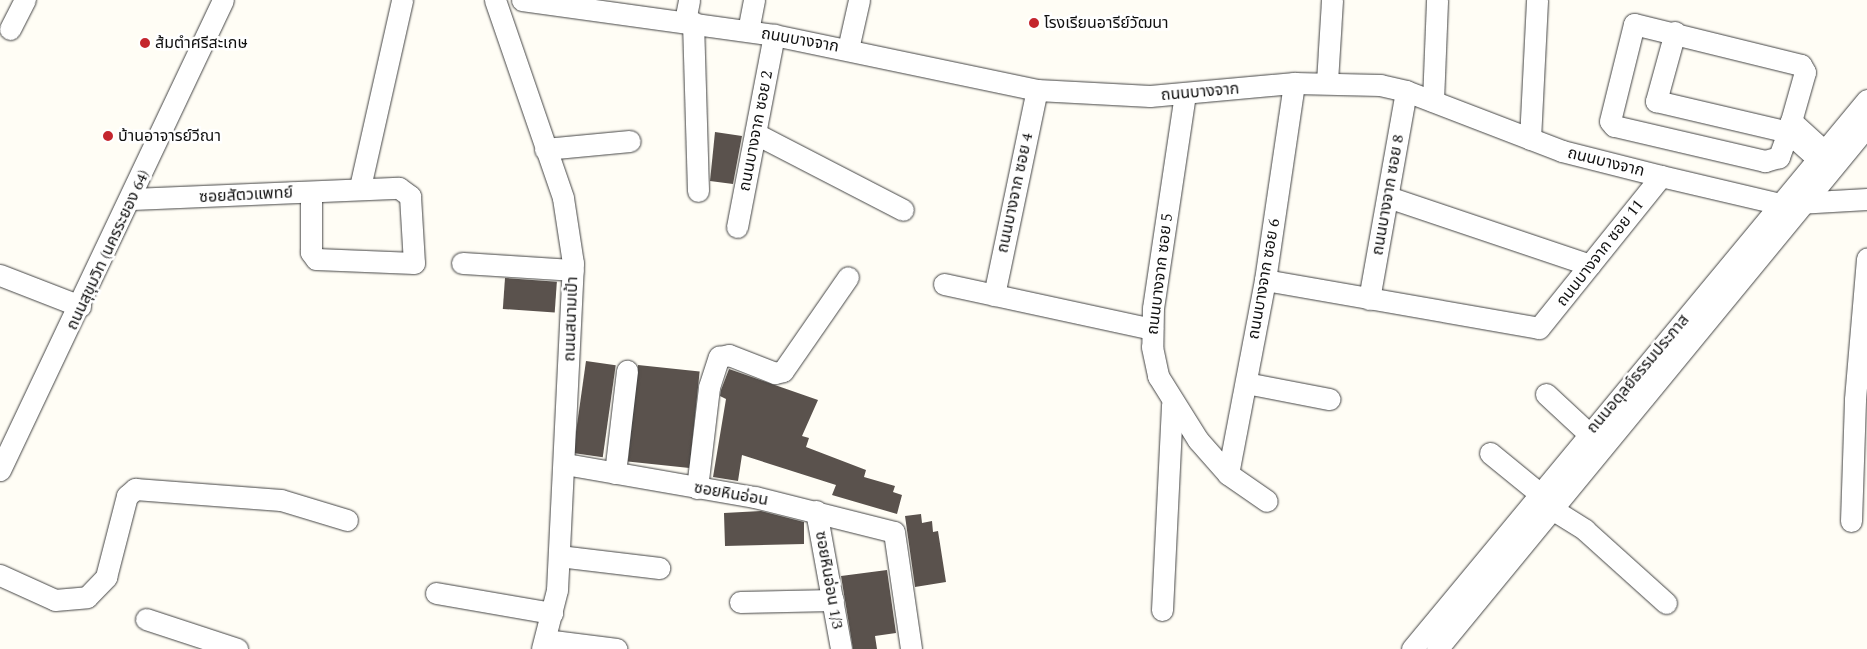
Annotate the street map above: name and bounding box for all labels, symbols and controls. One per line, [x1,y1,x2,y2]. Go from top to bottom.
place label: โรงเรียนอารีย์วัฒนา [1044,13,1168,33]
marker: โรงเรียนอารีย์วัฒนา [1028,17,1040,29]
street label: ถนนบางจาก [760,24,840,56]
place label: ส้มตำศรีสะเกษ [155,33,248,53]
marker: ส้มตำศรีสะเกษ [139,37,151,49]
street label: ถนนบางจาก ซอย 2 [735,69,777,193]
street label: ถนนบางจาก [1160,79,1240,105]
place label: บ้านอาจารย์วีณา [118,126,221,146]
marker: บ้านอาจารย์วีณา [102,130,114,142]
street label: ถนนบางจาก ซอย 4 [993,131,1037,255]
street label: ถนนบางจาก ซอย 8 [1368,133,1408,257]
street label: ถนนบางจาก [1566,143,1646,181]
street label: ถนนสุขุมวิท (นครระยอง 64) [62,167,154,333]
street label: ซอยสัตวแพทย์ [199,183,293,207]
street label: ถนนบางจาก ซอย 11 [1552,196,1648,310]
street label: ถนนบางจาก ซอย 5 [1143,212,1177,336]
street label: ถนนบางจาก ซอย 6 [1244,217,1284,341]
street label: ถนนสนามเป้า [560,276,582,362]
street label: ถนนอดุลย์ธรรมประภาส [1583,311,1693,437]
street label: ซอยหินอ่อน [692,478,770,510]
street label: ซอยหินอ่อน 1/3 [811,530,847,630]

